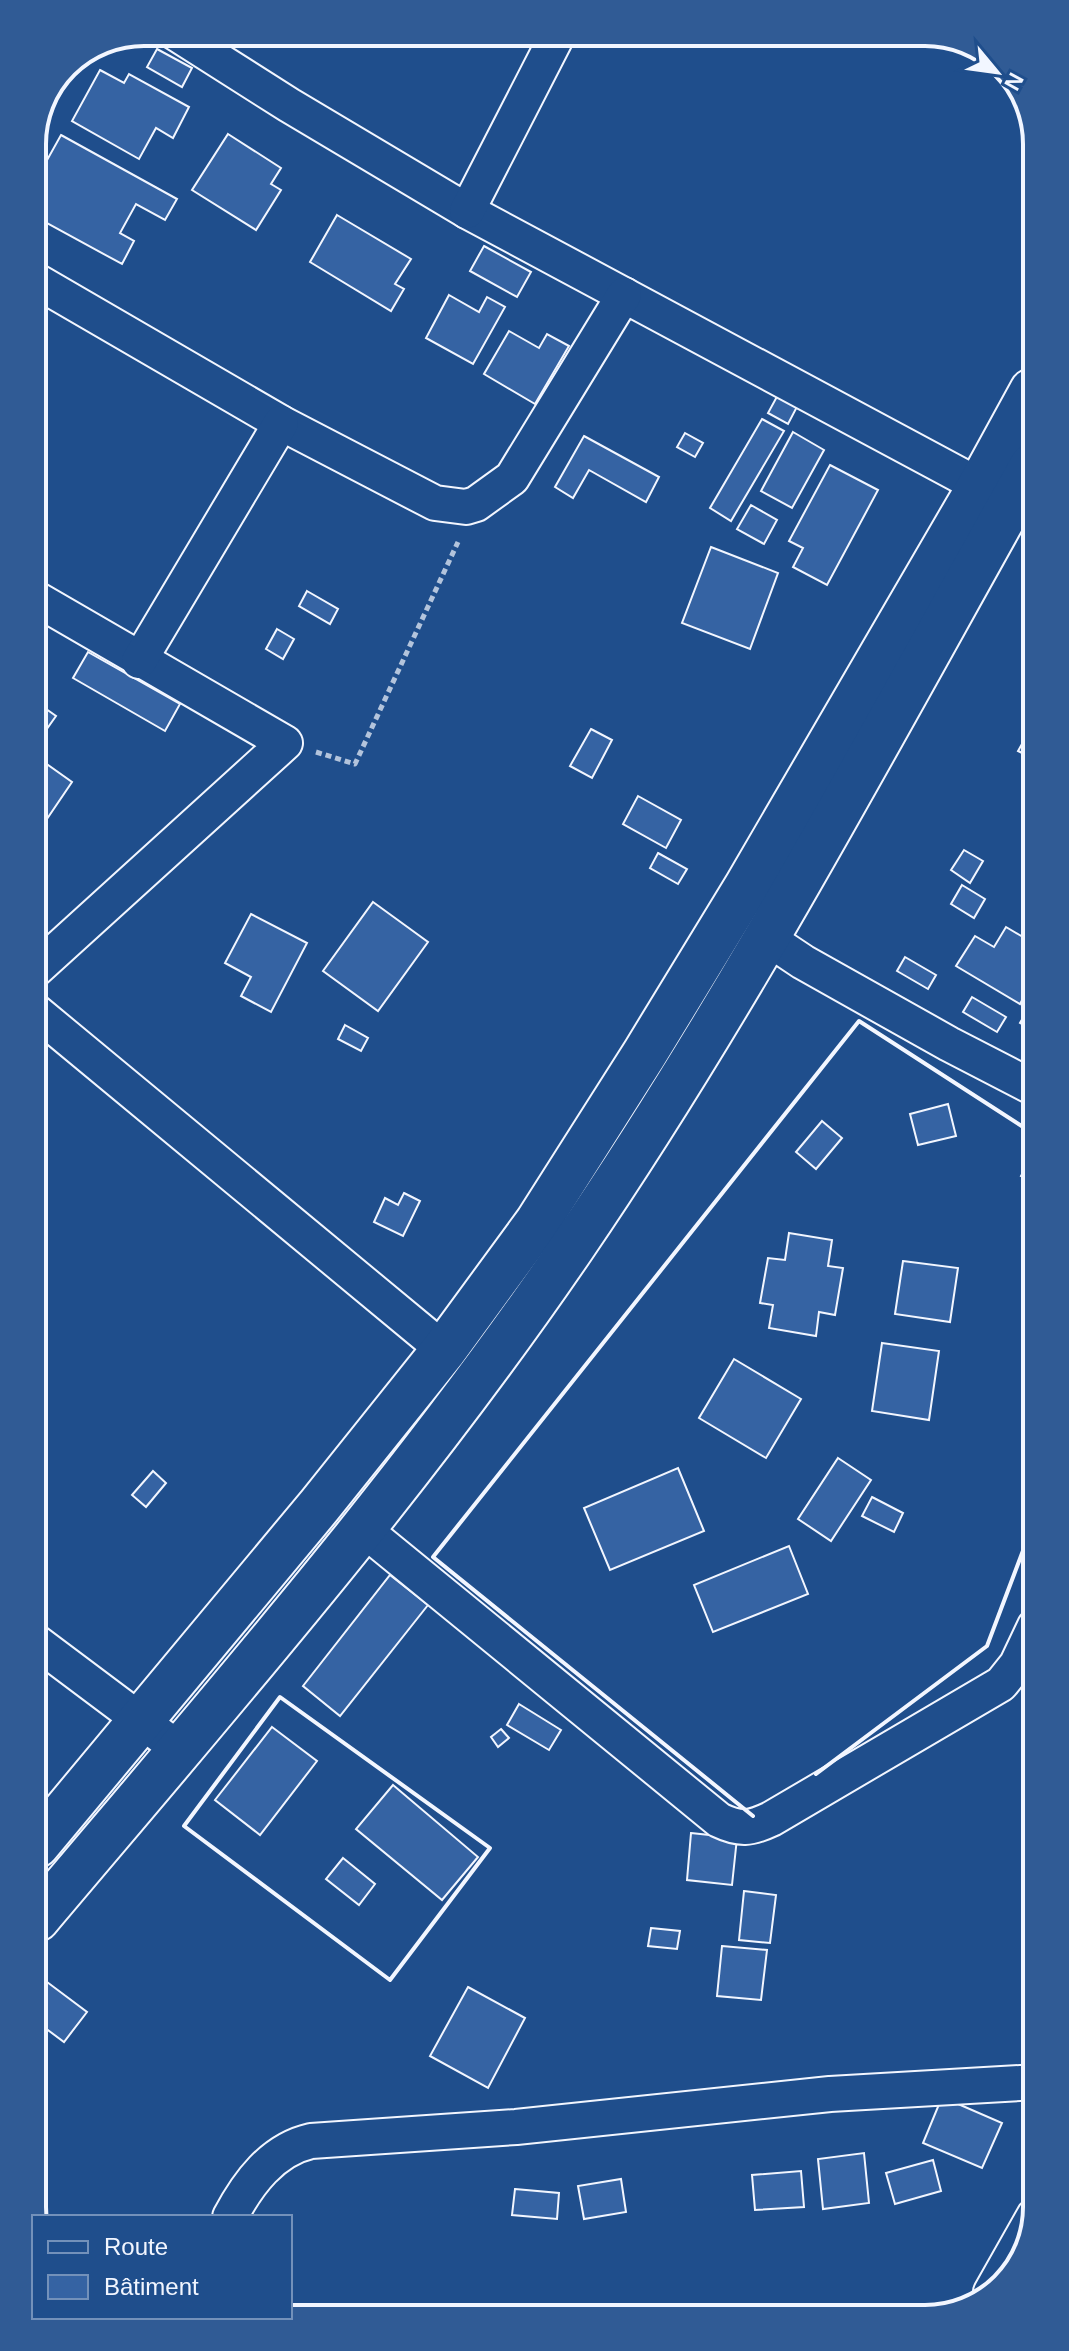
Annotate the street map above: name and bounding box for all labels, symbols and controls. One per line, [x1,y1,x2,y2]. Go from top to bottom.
north arrow [957,32,1037,112]
text: N [999,68,1029,94]
legend [32,2215,292,2319]
text: Route [104,2233,168,2260]
text: Bâtiment [104,2273,199,2300]

